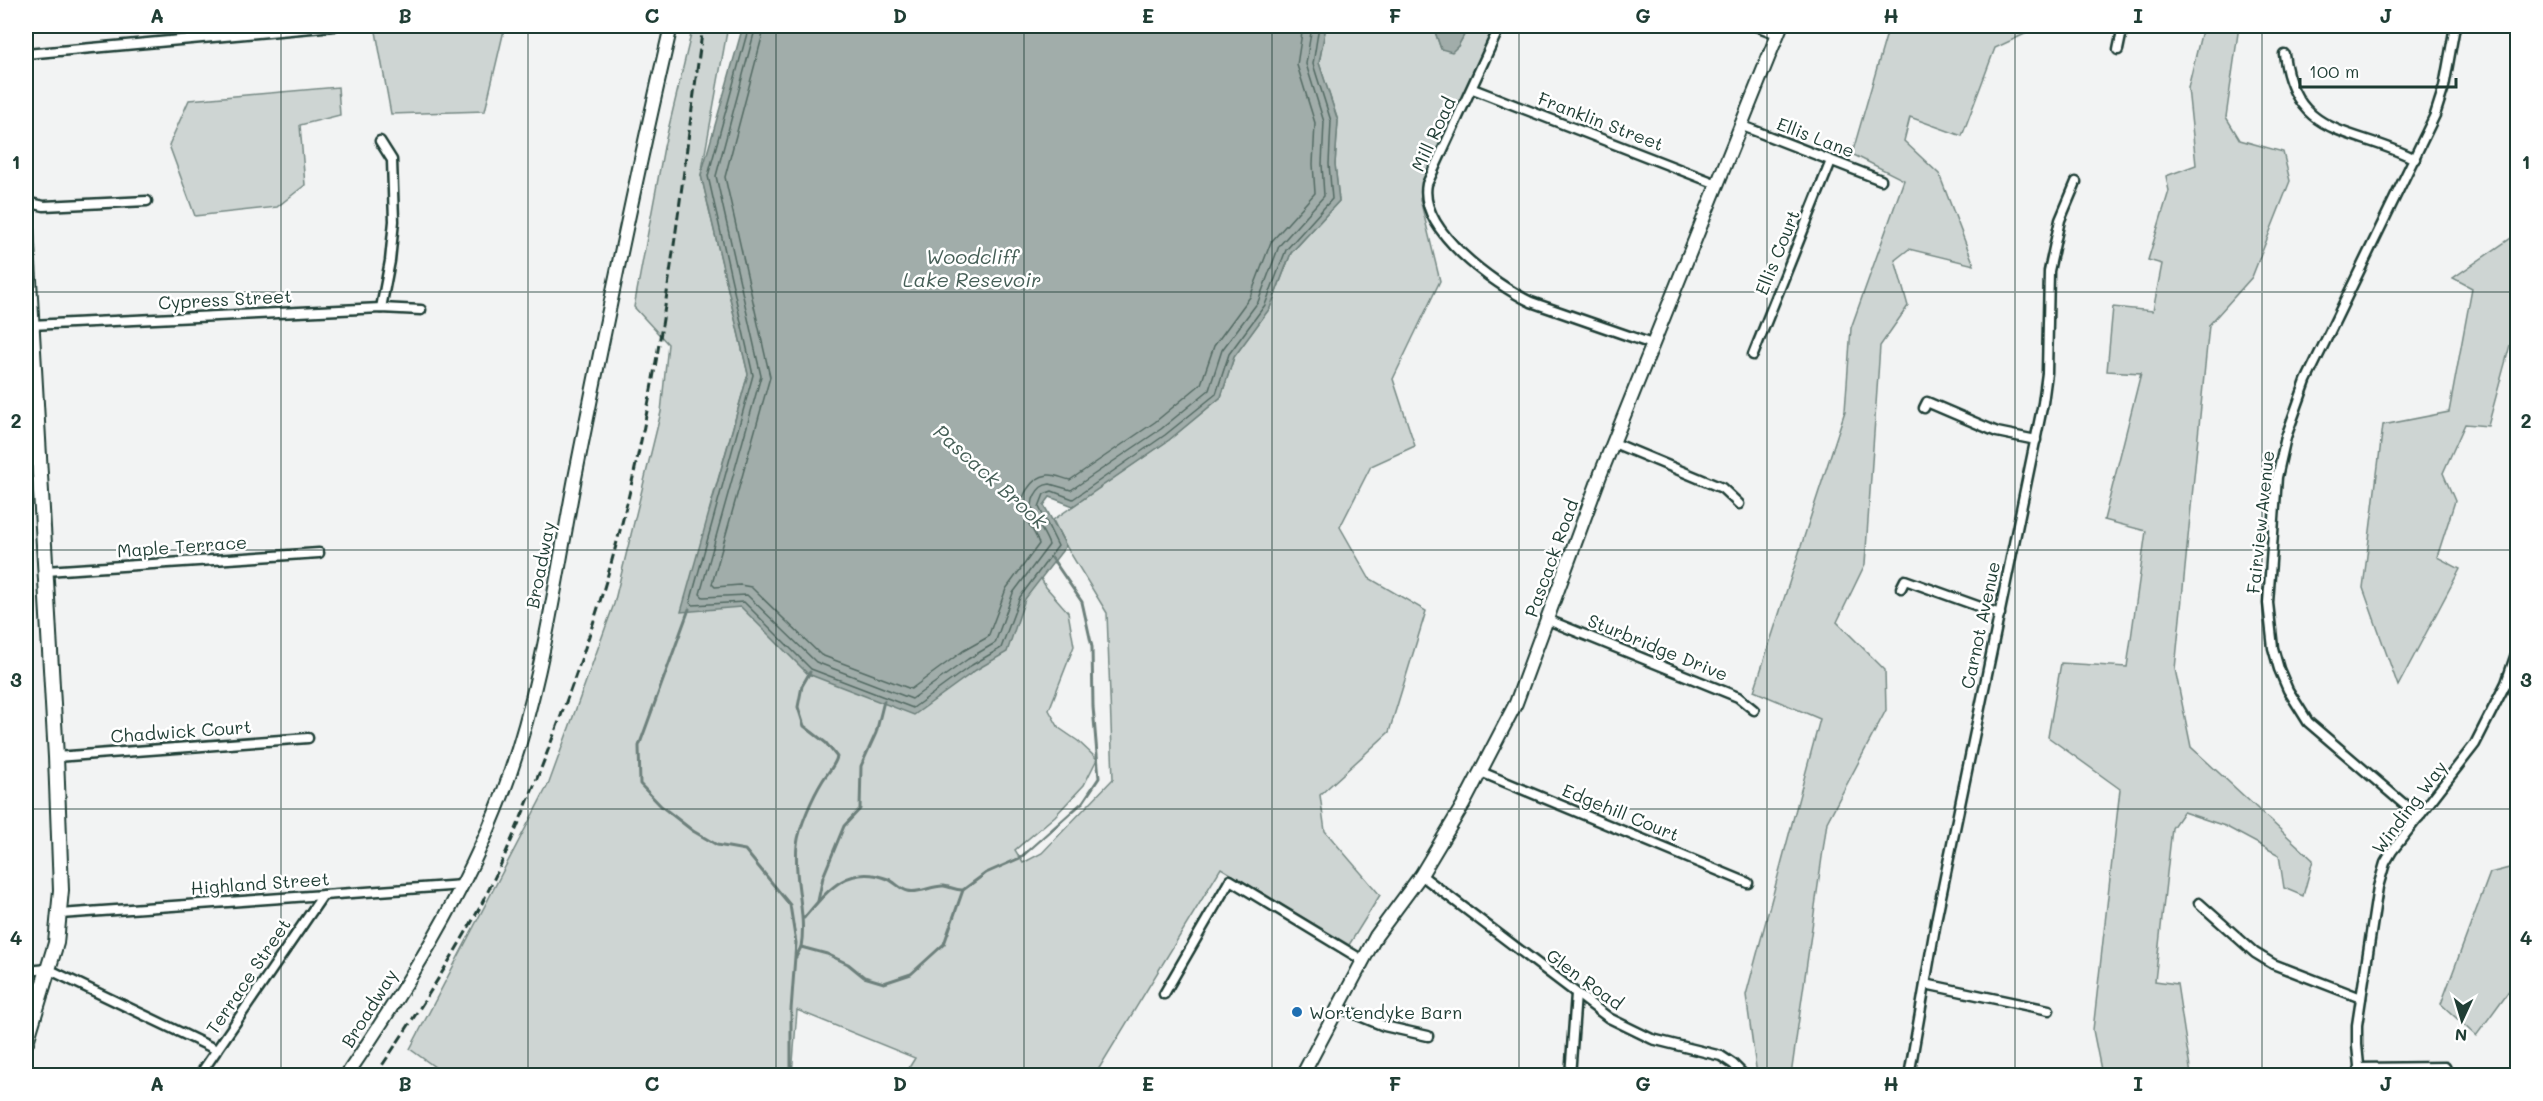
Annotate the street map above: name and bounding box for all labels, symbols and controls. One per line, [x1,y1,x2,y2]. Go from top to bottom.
text: A [150,2,164,28]
text: B [398,2,412,28]
text: C [645,2,660,28]
text: D [893,2,907,28]
text: E [1142,2,1154,28]
text: F [1389,2,1402,28]
text: G [1635,2,1651,28]
text: H [1883,2,1899,28]
text: I [2133,2,2143,28]
text: J [2379,2,2393,28]
scale bar [2300,51,2456,89]
text: 100 m [2309,59,2359,83]
street label: Franklin Street [1535,86,1667,156]
street label: Mill Road [1405,93,1461,175]
street label: Ellis Lane [1774,111,1858,163]
text: 1 [12,148,20,174]
text: 1 [2522,148,2530,174]
street label: Ellis Court [1749,206,1805,298]
water label: Woodcliff Lake Resevoir [903,243,1041,292]
street label: Cypress Street [157,284,293,314]
text: 2 [10,407,22,433]
text: 2 [2520,407,2532,433]
water label: Pascack Brook [929,418,1054,534]
street label: Fairview Avenue [2241,449,2279,595]
street label: Pascack Road [1519,496,1583,620]
street label: Broadway [520,519,560,611]
street label: Maple Terrace [116,529,248,563]
street label: Carnot Avenue [1955,559,2005,691]
street label: Sturbridge Drive [1584,608,1732,686]
text: 3 [10,666,22,692]
text: 3 [2520,666,2532,692]
street label: Chadwick Court [110,714,252,748]
street label: Winding Way [2366,756,2452,858]
street label: Edgehill Court [1559,778,1683,846]
street label: Highland Street [190,866,330,900]
street label: Terrace Street [200,913,296,1039]
text: 4 [10,924,23,950]
text: 4 [2520,924,2533,950]
street label: Glen Road [1542,943,1628,1015]
street label: Broadway [335,964,403,1052]
north arrow [2432,990,2492,1050]
place label: Wortendyke Barn [1309,1000,1462,1024]
marker: Wortendyke Barn [1290,1005,1304,1019]
text: N [2454,1025,2468,1046]
text: A [150,1070,164,1096]
text: B [398,1070,412,1096]
text: C [645,1070,660,1096]
text: D [893,1070,907,1096]
text: E [1142,1070,1154,1096]
text: F [1389,1070,1402,1096]
text: G [1635,1070,1651,1096]
text: H [1883,1070,1899,1096]
text: I [2133,1070,2143,1096]
text: J [2379,1070,2393,1096]

